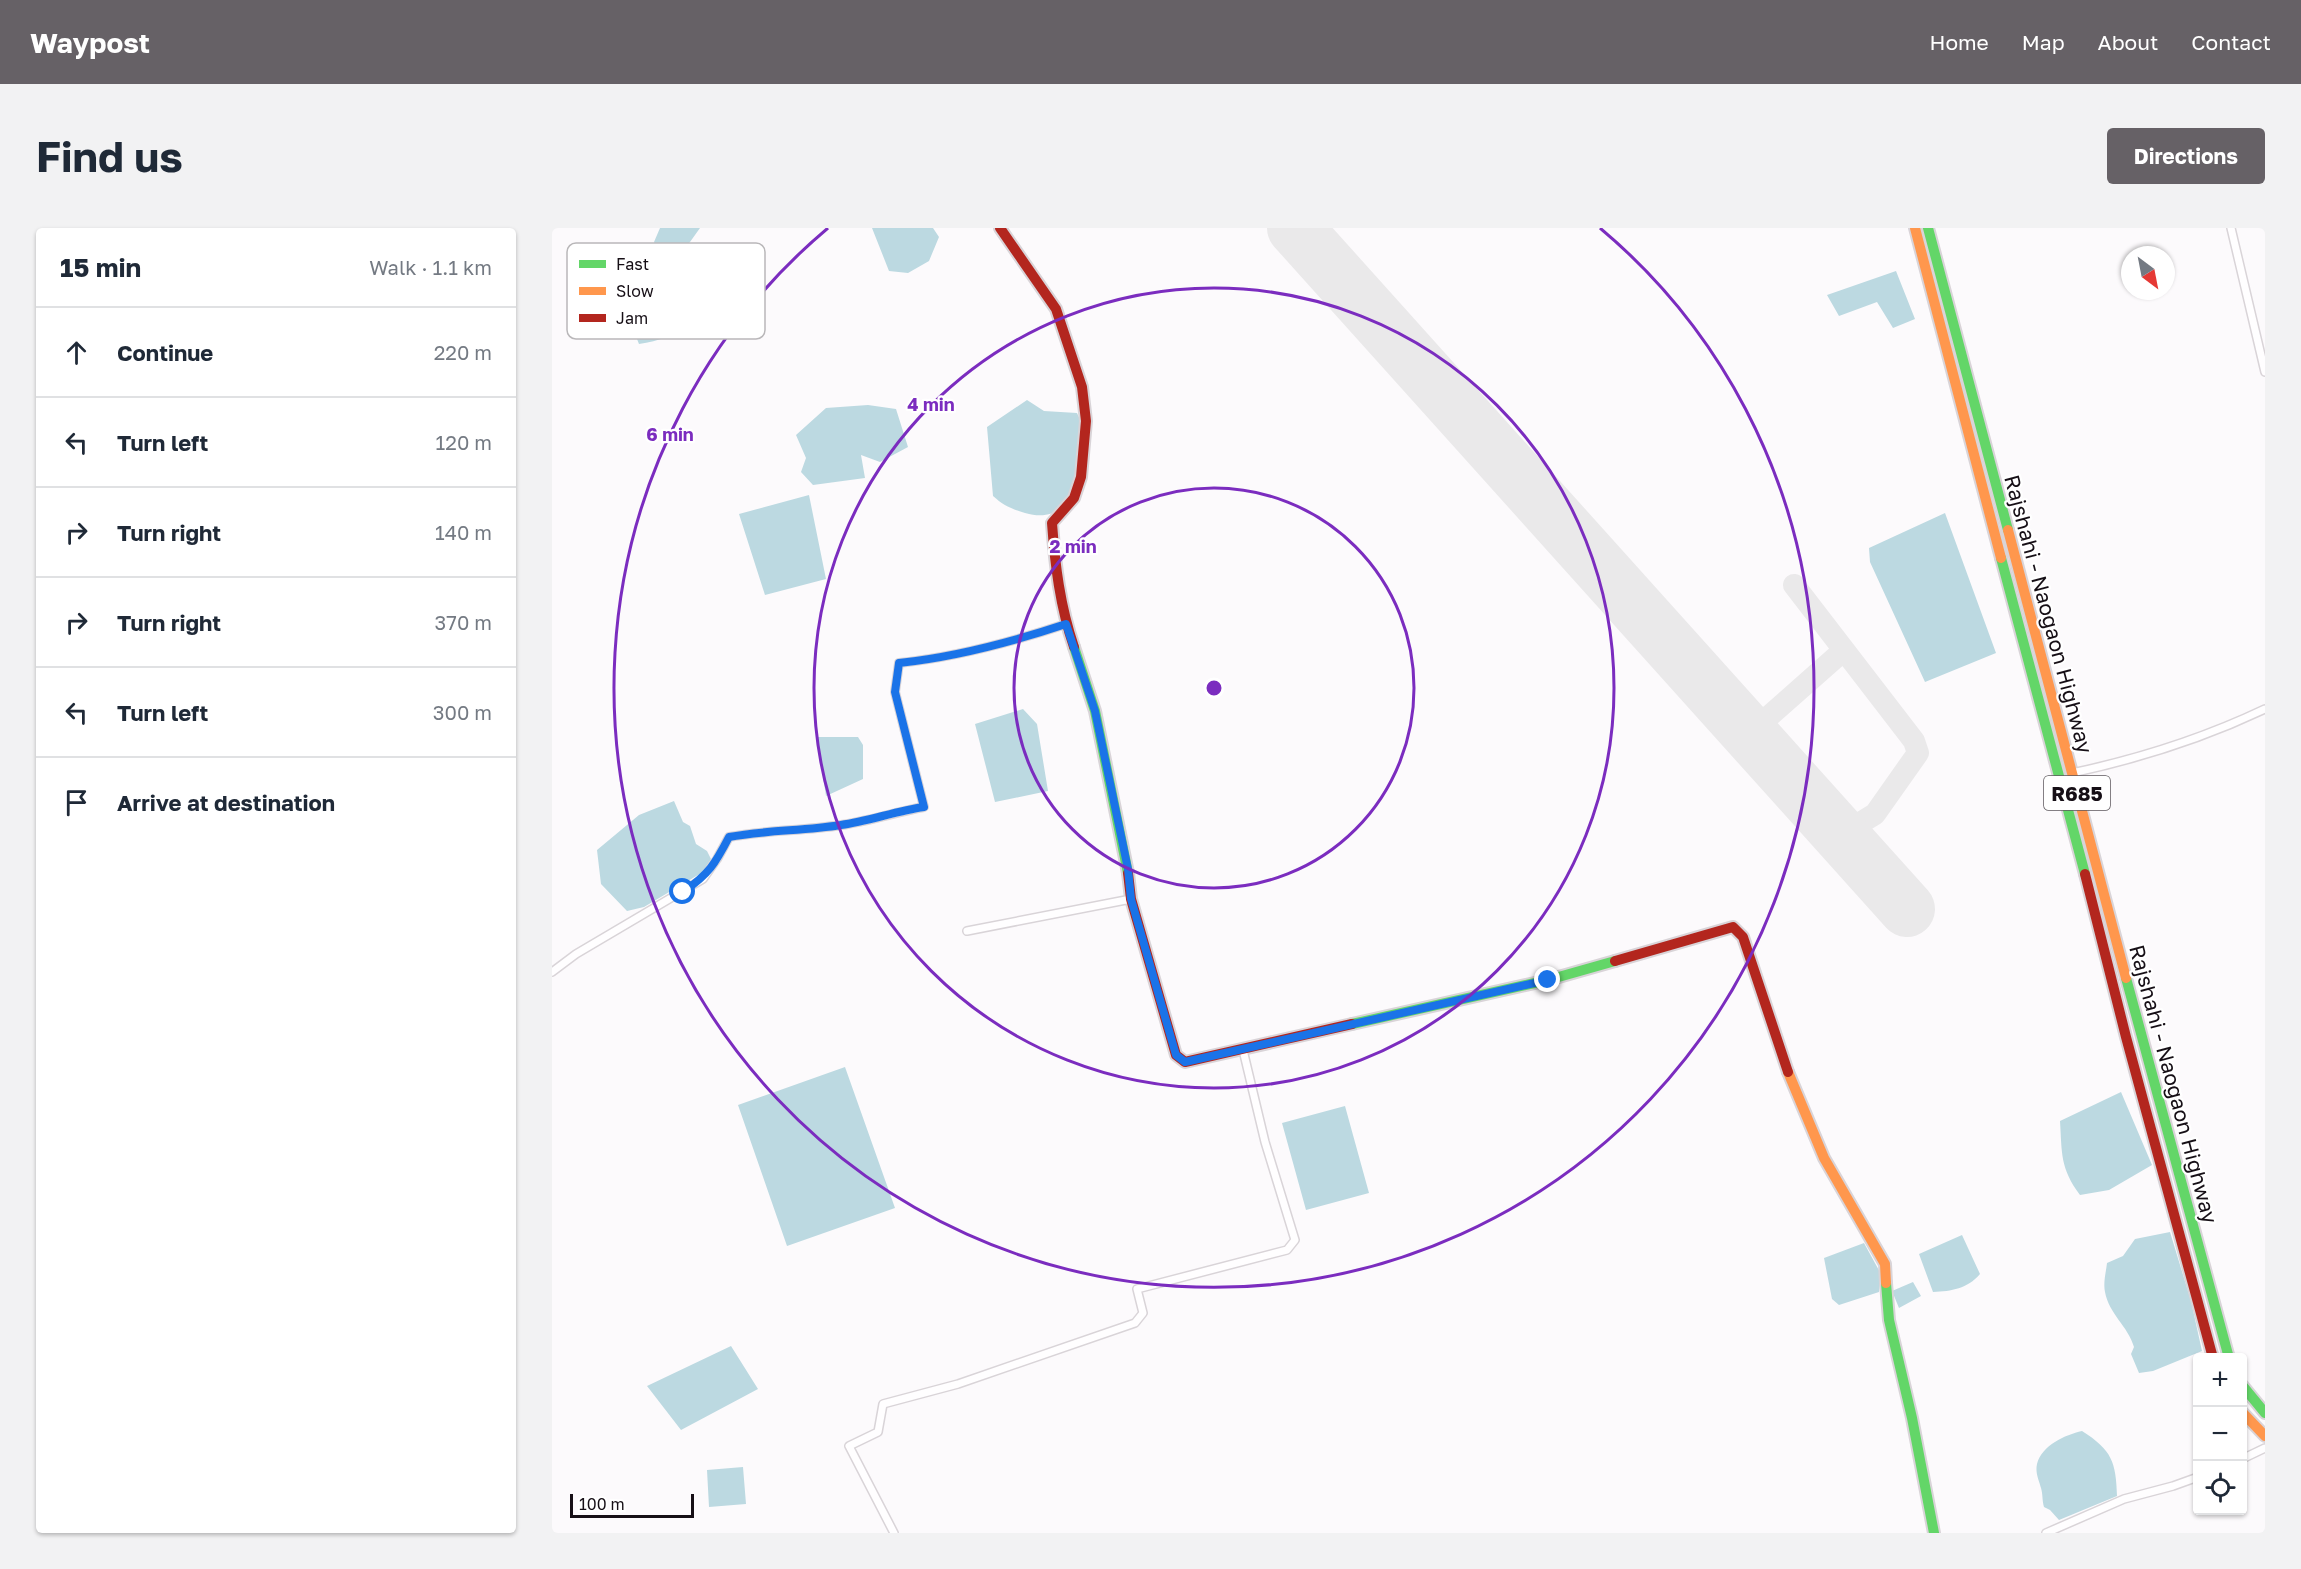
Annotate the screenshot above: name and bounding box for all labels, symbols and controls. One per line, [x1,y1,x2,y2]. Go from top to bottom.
text: Waypost [30,26,150,59]
text: Home [1929,29,1989,55]
text: Map [2022,29,2065,55]
text: About [2098,29,2158,55]
text: Contact [2191,29,2271,55]
button: Directions [2107,128,2265,184]
text: Find us [36,131,183,181]
legend [567,243,765,339]
north arrow [2121,246,2175,300]
text: 15 min [60,252,141,283]
text: Fast [616,254,649,274]
text: Walk · 1.1 km [369,255,492,279]
text: Slow [616,281,654,301]
text: Jam [616,308,648,328]
icon: ahead [60,336,93,369]
text: Continue [117,339,213,366]
text: 220 m [434,340,492,364]
text: 4 min [907,393,955,415]
text: 6 min [646,423,694,445]
icon: left [60,426,93,459]
text: Turn left [117,429,208,456]
text: 120 m [436,430,492,454]
street label: Rajshahi - Naogaon Highway [1999,472,2099,756]
icon: right [60,516,93,549]
text: Turn right [117,519,221,546]
text: 140 m [435,520,492,544]
text: 2 min [1049,535,1097,557]
icon: right [60,606,93,639]
text: Turn right [117,609,221,636]
text: 370 m [435,610,492,634]
centre of rings [1204,678,1224,698]
icon: left [60,696,93,729]
text: Turn left [117,699,208,726]
text: 300 m [433,700,492,724]
road number: R685 [2044,776,2110,810]
icon: arrive [60,786,93,819]
text: Arrive at destination [117,789,335,816]
route start [669,878,695,904]
street label: Rajshahi - Naogaon Highway [2124,942,2224,1226]
route end [1534,966,1560,992]
map controls [2193,1353,2247,1515]
button: + [2193,1353,2247,1407]
button: − [2193,1407,2247,1461]
button: locate [2193,1461,2247,1515]
scale bar [570,1491,694,1518]
text: 100 m [579,1494,625,1514]

